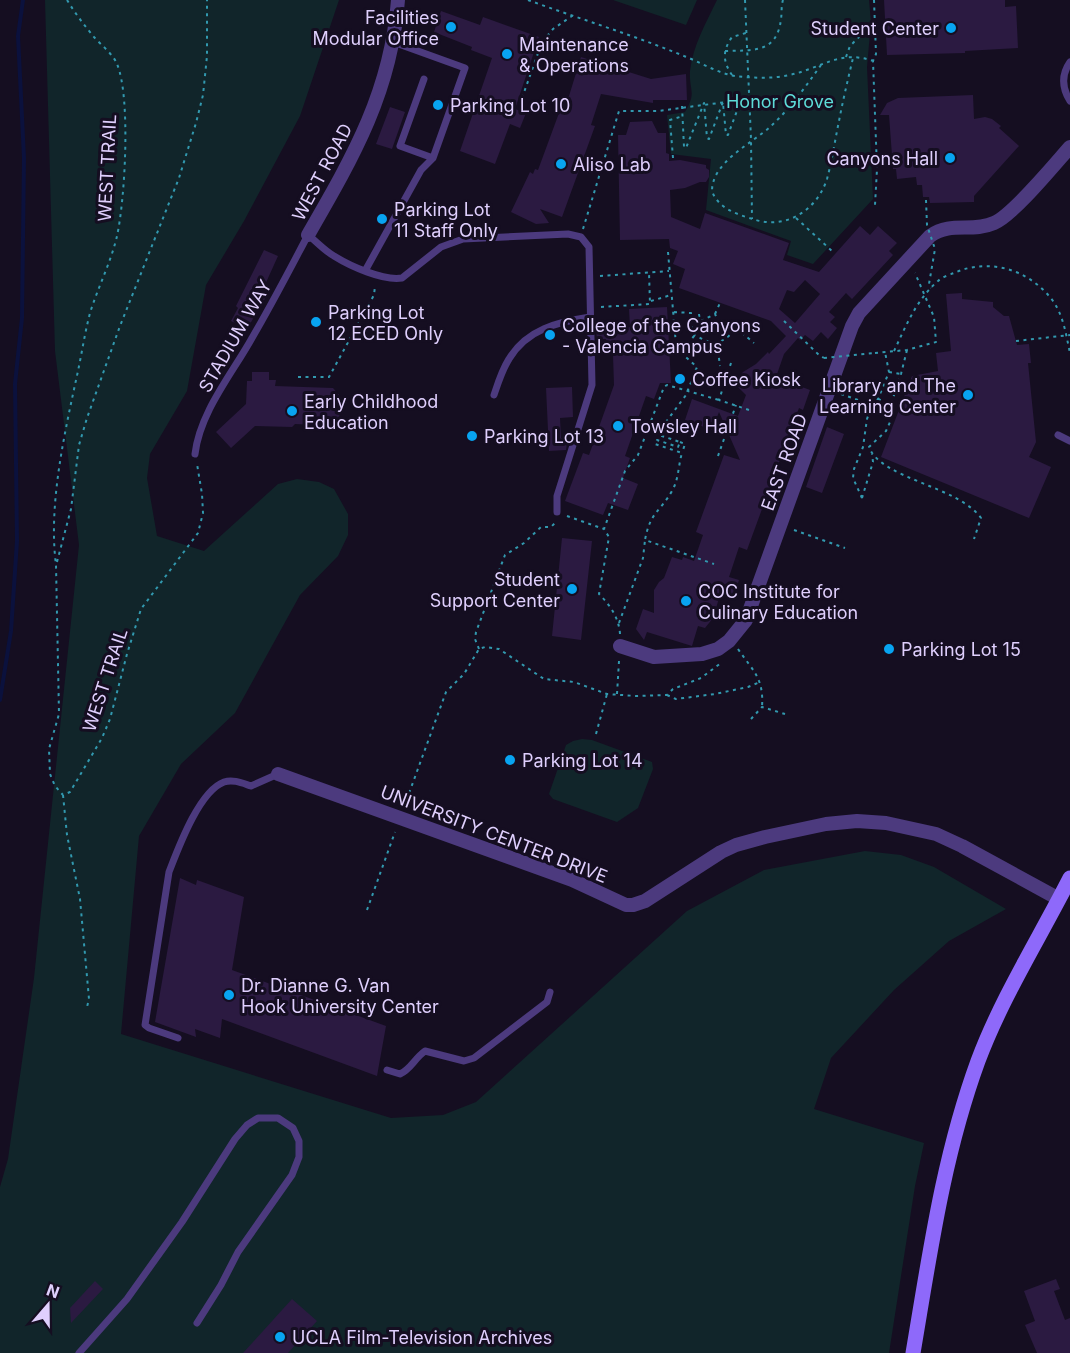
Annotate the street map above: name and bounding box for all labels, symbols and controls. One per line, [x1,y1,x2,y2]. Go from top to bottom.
place label: Facilities Modular Office [312,7,439,49]
place label: Student Center [811,18,939,39]
marker: Facilities Modular Office [444,20,458,34]
marker: Student Center [944,21,958,35]
place label: Maintenance & Operations [519,34,629,76]
marker: Maintenance & Operations [500,47,514,61]
park label: Honor Grove [726,91,834,112]
place label: Parking Lot 10 [450,95,570,116]
marker: Parking Lot 10 [431,98,445,112]
street label: WEST TRAIL [94,114,120,222]
street label: WEST ROAD [288,120,356,224]
place label: Canyons Hall [826,148,938,169]
marker: Canyons Hall [943,151,957,165]
place label: Aliso Lab [573,154,651,175]
marker: Aliso Lab [554,157,568,171]
place label: Parking Lot 11 Staff Only [394,199,498,241]
marker: Parking Lot 11 Staff Only [375,212,389,226]
street label: STADIUM WAY [194,276,276,396]
place label: Parking Lot 12 ECED Only [328,302,443,344]
marker: Parking Lot 12 ECED Only [309,315,323,329]
place label: College of the Canyons - Valencia Campus [562,315,761,357]
marker: College of the Canyons - Valencia Campus [543,328,557,342]
place label: Coffee Kiosk [692,369,801,390]
marker: Coffee Kiosk [673,372,687,386]
place label: Library and The Learning Center [819,375,956,417]
marker: Library and The Learning Center [961,388,975,402]
place label: Early Childhood Education [304,391,438,433]
marker: Early Childhood Education [285,404,299,418]
street label: EAST ROAD [757,411,811,513]
place label: Towsley Hall [630,416,737,437]
marker: Towsley Hall [611,419,625,433]
place label: Parking Lot 13 [484,426,604,447]
marker: Parking Lot 13 [465,429,479,443]
place label: Student Support Center [430,569,560,611]
place label: COC Institute for Culinary Education [698,581,858,623]
marker: Student Support Center [565,582,579,596]
marker: COC Institute for Culinary Education [679,594,693,608]
street label: WEST TRAIL [78,626,132,734]
place label: Parking Lot 15 [901,639,1021,660]
marker: Parking Lot 15 [882,642,896,656]
place label: Parking Lot 14 [522,750,643,771]
marker: Parking Lot 14 [503,753,517,767]
street label: UNIVERSITY CENTER DRIVE [378,781,610,887]
place label: Dr. Dianne G. Van Hook University Center [241,975,439,1017]
marker: Dr. Dianne G. Van Hook University Center [222,988,236,1002]
north arrow [18,1275,78,1335]
text: N [44,1279,62,1302]
place label: UCLA Film-Television Archives [292,1327,552,1348]
marker: UCLA Film-Television Archives [273,1330,287,1344]

